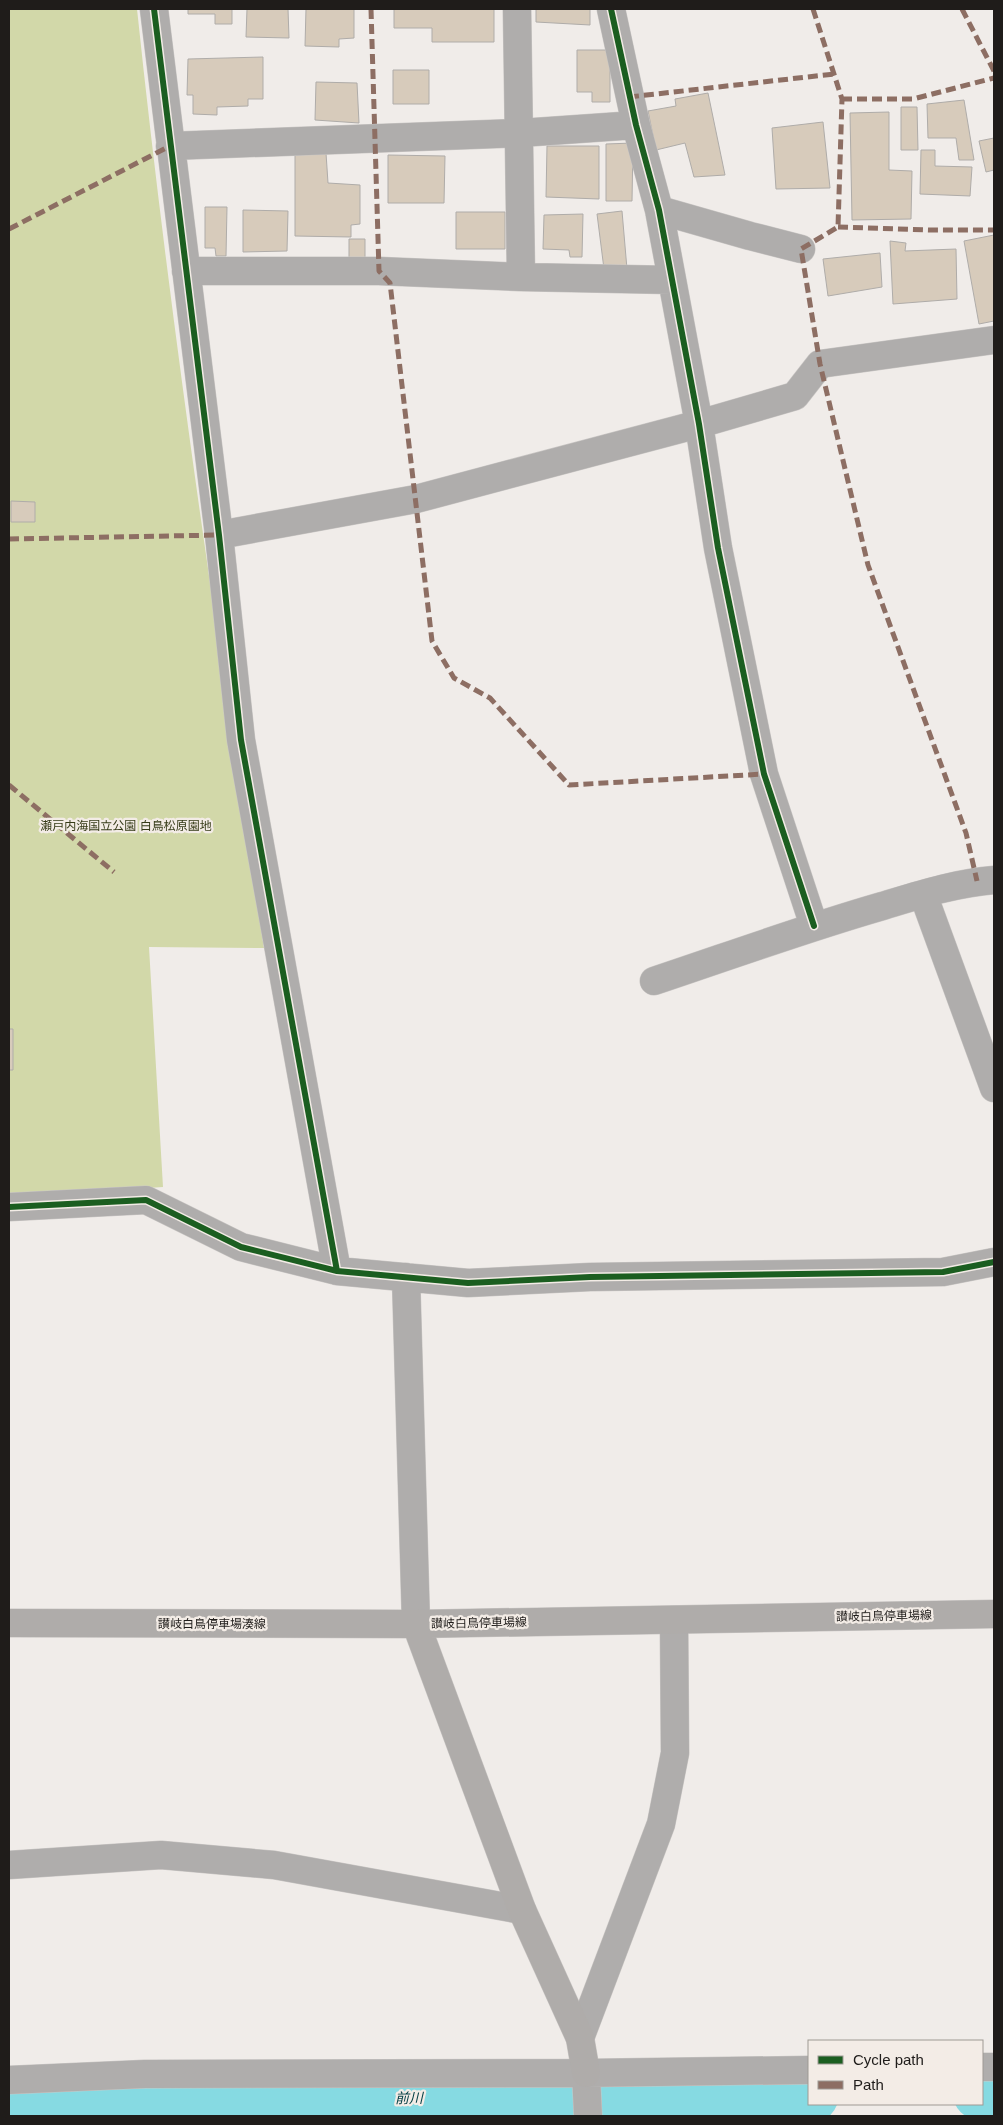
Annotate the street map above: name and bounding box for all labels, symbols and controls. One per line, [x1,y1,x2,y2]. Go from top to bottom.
park label: 瀬戸内海国立公園 白鳥松原園地 [40,819,212,833]
street label: 讃岐白鳥停車場線 [836,1608,932,1624]
street label: 讃岐白鳥停車場線 [431,1615,527,1631]
street label: 讃岐白鳥停車場湊線 [158,1617,266,1631]
legend [808,2040,983,2105]
text: Cycle path [853,2051,924,2068]
text: Path [853,2076,884,2093]
water label: 前川 [395,2090,425,2106]

